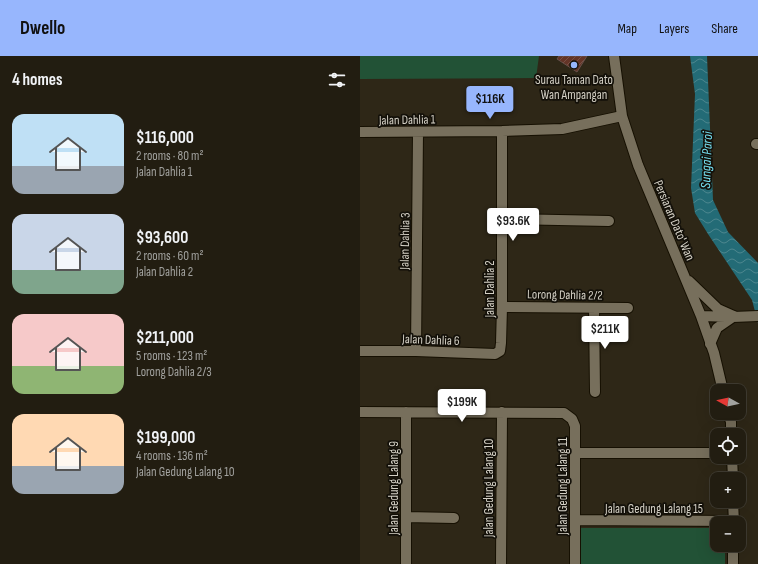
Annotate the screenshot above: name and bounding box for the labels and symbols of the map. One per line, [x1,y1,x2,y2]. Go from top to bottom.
marker: Surau Taman Dato Wan Ampangan [569,60,579,70]
place label: Surau Taman Dato Wan Ampangan [535,72,613,103]
pin: $116K [462,86,518,120]
street label: Jalan Dahlia 1 [378,112,436,129]
water label: Sungai Paroi [697,131,716,189]
street label: Persiaran Dato' Wan [650,178,698,263]
pin: $93.6K [480,208,546,242]
street label: Jalan Dahlia 3 [396,212,413,271]
street label: Jalan Dahlia 2 [482,260,498,319]
street label: Lorong Dahlia 2/2 [527,286,603,304]
pin: $211K [577,316,633,350]
street label: Jalan Dahlia 6 [401,331,460,349]
north arrow [710,384,746,420]
pin: $199K [434,389,490,423]
street label: Jalan Gedung Lalang 11 [555,437,571,536]
street label: Jalan Gedung Lalang 10 [481,439,497,538]
street label: Jalan Gedung Lalang 9 [386,441,402,536]
street label: Jalan Gedung Lalang 15 [604,501,703,517]

